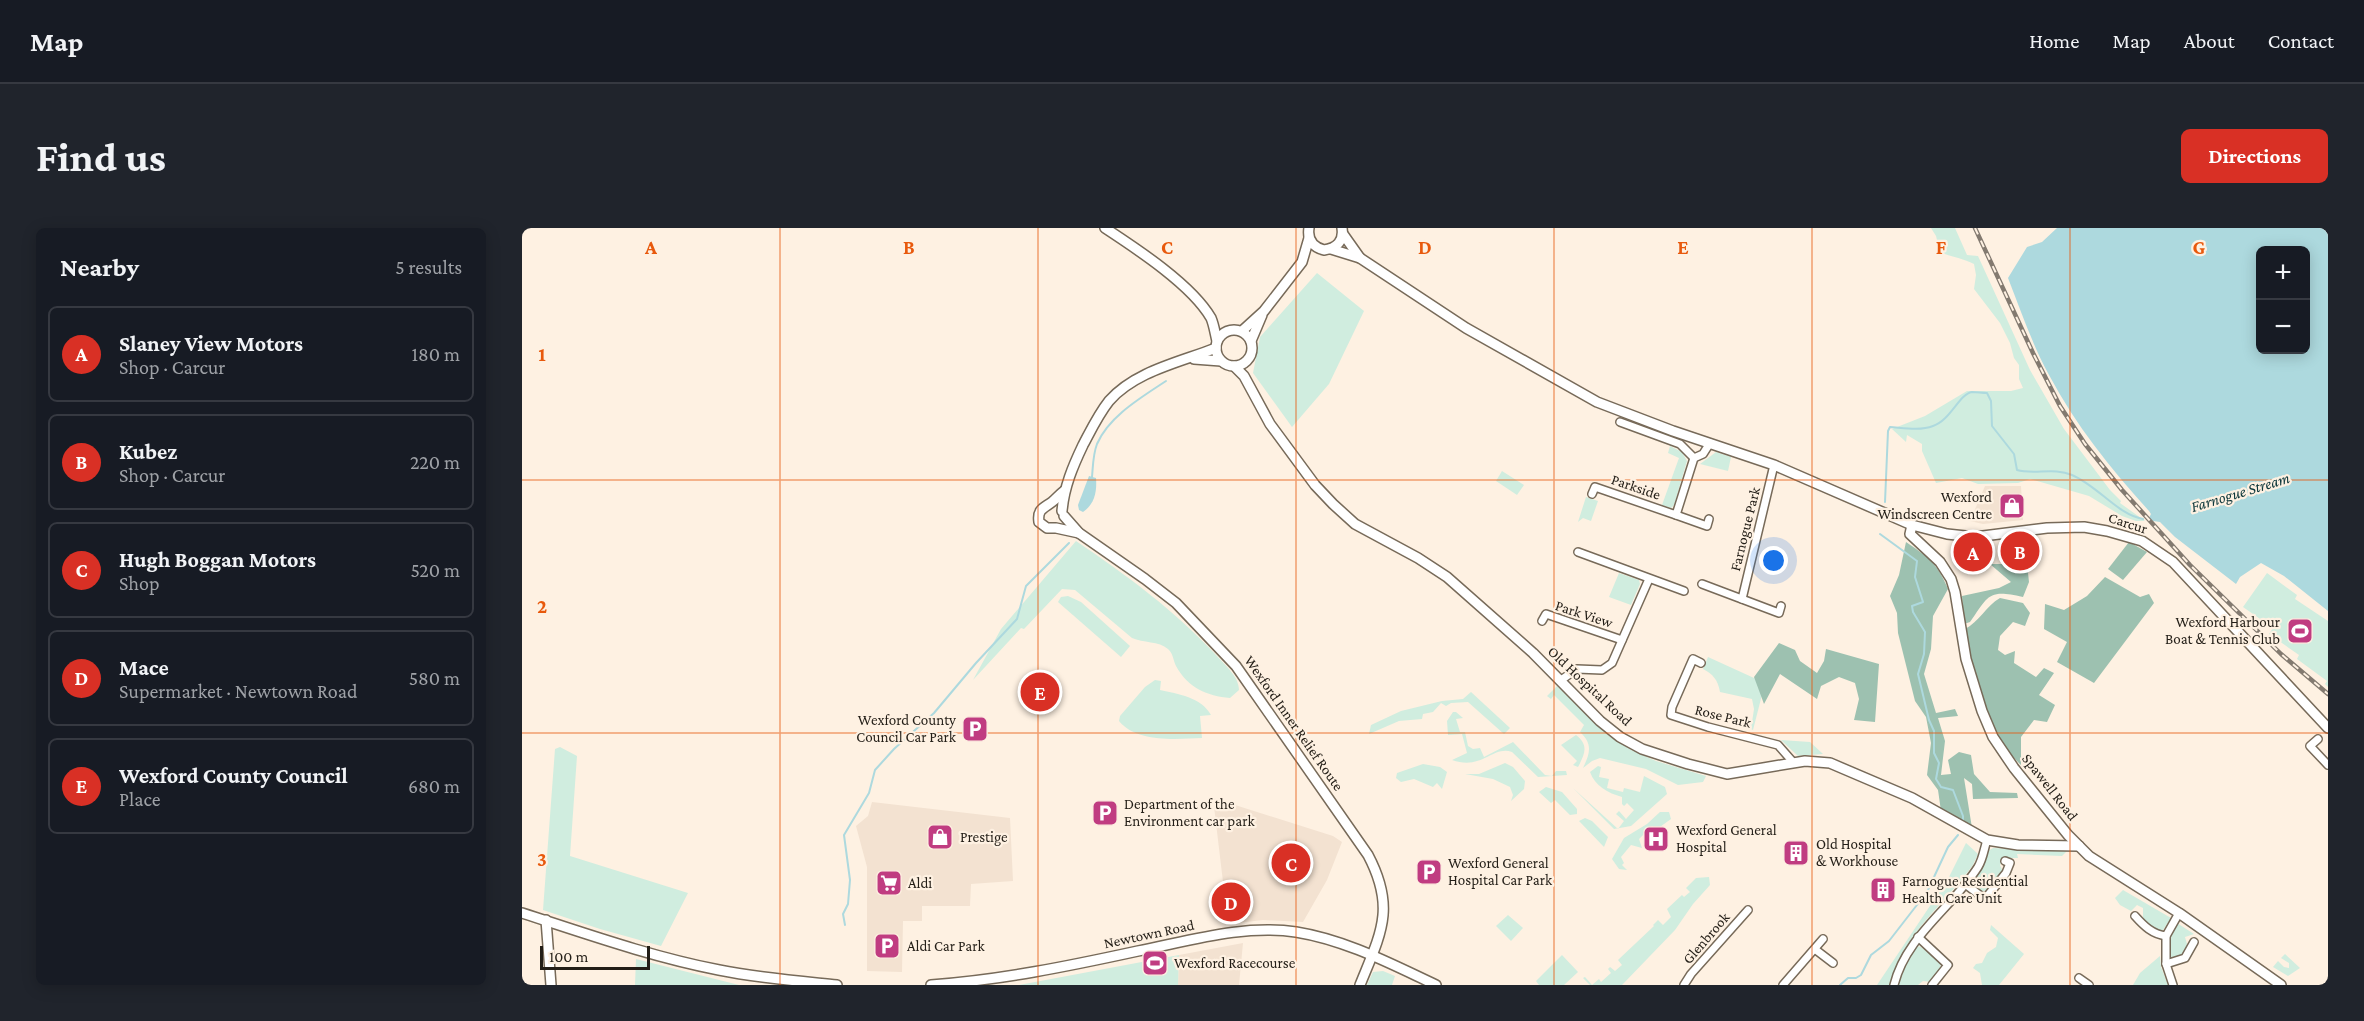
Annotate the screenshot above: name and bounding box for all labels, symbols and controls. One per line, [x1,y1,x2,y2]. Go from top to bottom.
text: Map [30,26,83,57]
text: Home [2029,29,2079,53]
text: Map [2112,29,2151,53]
text: About [2184,29,2235,53]
text: Contact [2268,29,2334,53]
button: Directions [2181,129,2328,183]
text: Find us [36,133,166,180]
text: A [644,236,658,258]
text: B [903,236,915,258]
text: C [1161,236,1173,258]
text: D [1418,236,1432,258]
text: E [1677,236,1689,258]
text: F [1936,236,1947,258]
text: G [2193,236,2206,258]
map controls [2256,246,2310,354]
button: + [2256,246,2310,300]
text: Nearby [60,253,139,282]
text: 5 results [395,256,462,278]
button: − [2256,300,2310,354]
text: Slaney View Motors [119,331,303,356]
text: A [76,343,87,365]
text: 180 m [411,343,460,365]
text: 1 [538,343,546,365]
text: Shop · Carcur [119,356,225,378]
text: Kubez [119,439,177,464]
text: B [76,451,87,473]
text: 220 m [410,451,460,473]
text: Shop · Carcur [119,464,225,486]
water label: Farnogue Stream [2189,469,2292,516]
street label: Parkside [1609,471,1663,503]
street label: Farnogue Park [1727,484,1764,573]
place label: Wexford Windscreen Centre [1877,489,1992,522]
shop icon: Wexford Windscreen Centre [1997,491,2027,521]
street label: Carcur [2106,509,2150,537]
pin: B [2000,528,2040,574]
pin: A [1954,530,1992,574]
your location [1759,546,1788,575]
text: Hugh Boggan Motors [119,547,316,572]
text: C [75,559,88,581]
text: 520 m [410,559,460,581]
text: Shop [119,572,160,594]
text: 2 [537,595,547,617]
street label: Park View [1553,597,1616,631]
place label: Wexford Harbour Boat & Tennis Club [2165,614,2281,647]
sports icon: Wexford Harbour Boat & Tennis Club [2285,616,2315,646]
street label: Old Hospital Road [1544,643,1635,730]
street label: Wexford Inner Relief Route [1241,652,1347,794]
text: Mace [119,655,169,680]
text: D [75,667,88,689]
text: 580 m [409,667,460,689]
pin: E [1020,670,1060,714]
text: Supermarket · Newtown Road [119,680,358,702]
street label: Rose Park [1693,701,1754,731]
place label: Wexford County Council Car Park [856,712,957,745]
parking icon: Wexford County Council Car Park [960,714,990,744]
street label: Spawell Road [2018,750,2081,824]
text: Wexford County Council [119,763,348,788]
text: E [76,775,87,797]
text: 680 m [408,775,460,797]
text: Place [119,788,161,810]
place label: Department of the Environment car park [1124,796,1255,830]
parking icon: Department of the Environment car park [1090,798,1120,828]
shop icon: Prestige [925,822,955,852]
place label: Wexford General Hospital [1676,822,1777,856]
hospital icon: Wexford General Hospital [1641,824,1671,854]
place label: Prestige [960,829,1008,846]
place label: Old Hospital & Workhouse [1816,836,1899,869]
building icon: Old Hospital & Workhouse [1781,838,1811,868]
pin: C [1272,840,1310,886]
text: 3 [537,848,547,870]
place label: Wexford General Hospital Car Park [1448,855,1553,889]
parking icon: Wexford General Hospital Car Park [1414,857,1444,887]
supermarket icon: Aldi [874,868,904,898]
place label: Farnogue Residential Health Care Unit [1902,873,2028,906]
place label: Aldi [908,875,932,891]
building icon: Farnogue Residential Health Care Unit [1868,875,1898,905]
pin: D [1212,880,1250,924]
street label: Glenbrook [1679,908,1733,967]
street label: Newtown Road [1102,917,1196,951]
parking icon: Aldi Car Park [872,931,902,961]
place label: Aldi Car Park [907,938,985,954]
scale bar [540,943,650,970]
text: 100 m [549,948,588,965]
sports icon: Wexford Racecourse [1140,948,1170,978]
place label: Wexford Racecourse [1174,955,1296,971]

